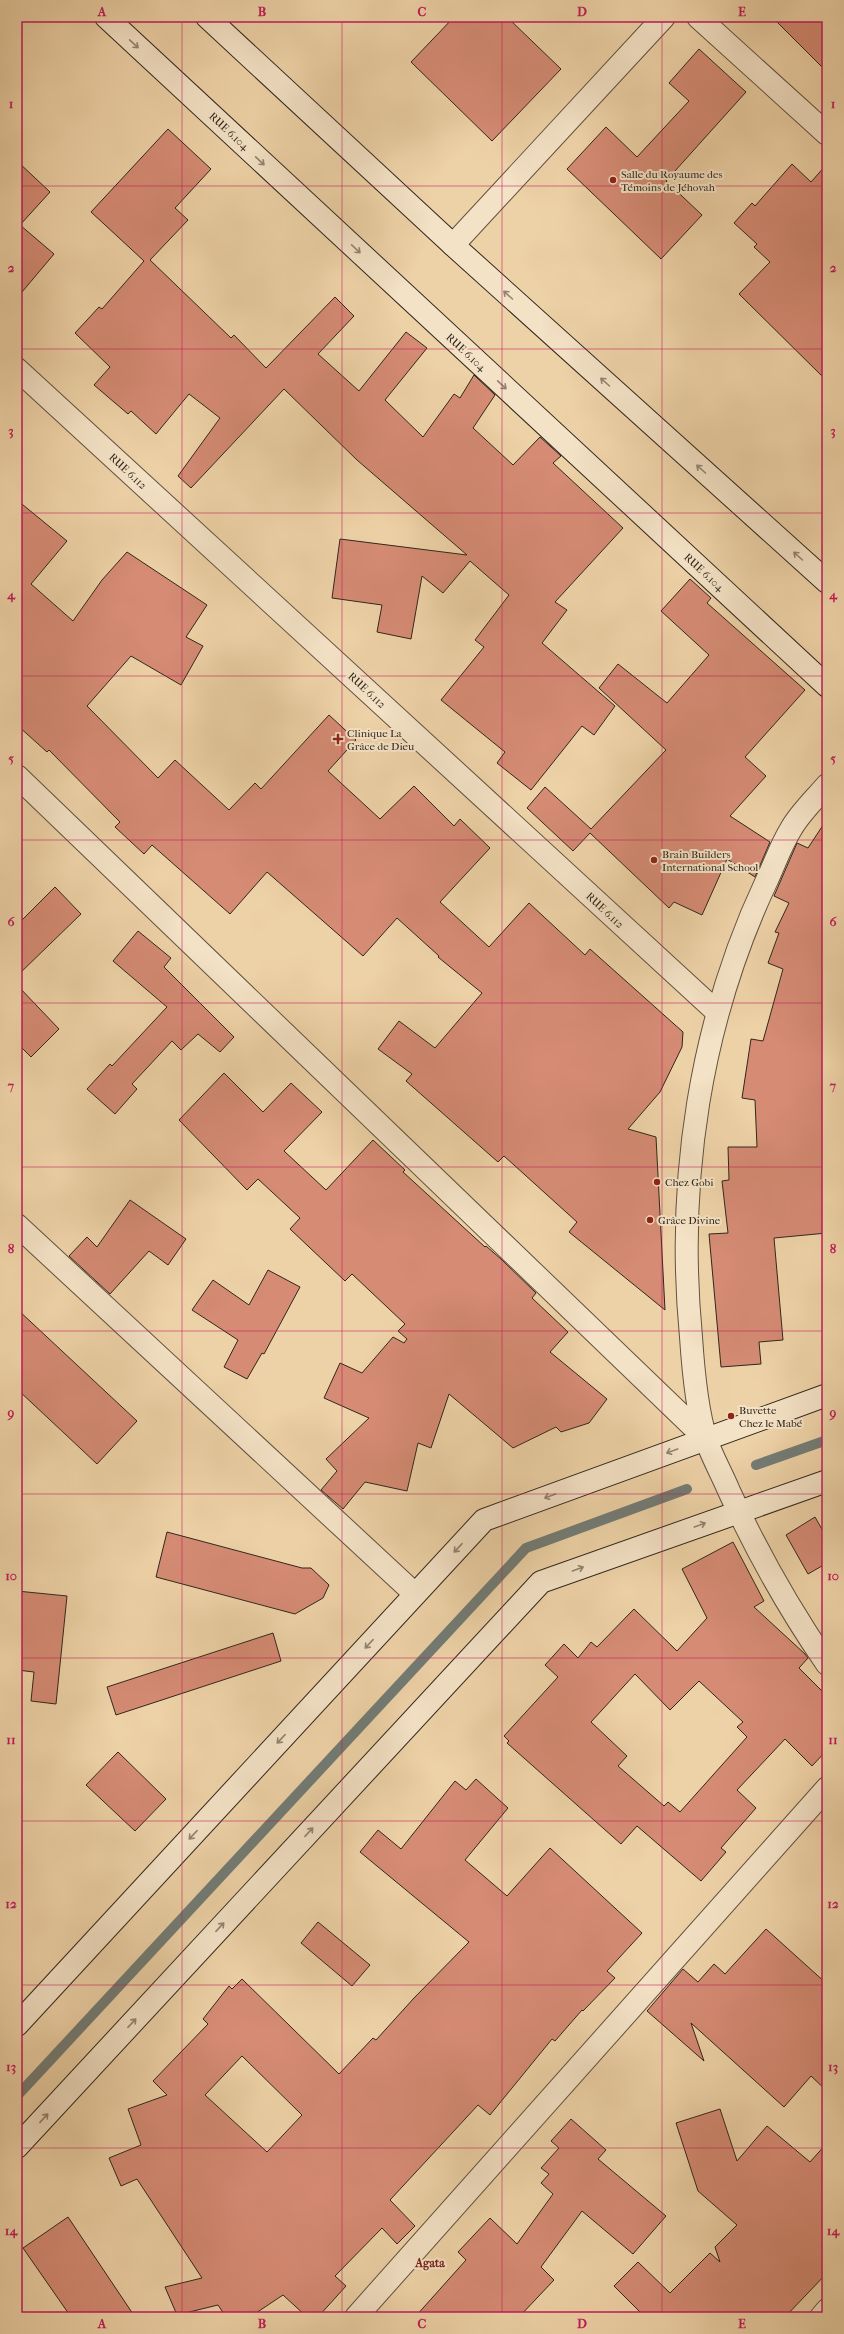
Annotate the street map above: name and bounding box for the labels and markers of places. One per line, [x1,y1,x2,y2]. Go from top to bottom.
place label: Salle du Royaume des Témoins de Jéhovah [621,168,723,194]
marker: Salle du Royaume des Témoins de Jéhovah [608,175,618,185]
place label: Clinique La Grâce de Dieu [347,727,415,753]
marker: Clinique La Grâce de Dieu [332,733,344,745]
place label: Brain Builders International School [662,848,758,874]
marker: Brain Builders International School [649,855,659,865]
place label: Chez Gobi [665,1176,714,1189]
marker: Chez Gobi [652,1177,662,1187]
place label: Grâce Divine [658,1214,721,1227]
marker: Grâce Divine [645,1215,655,1225]
place label: Buvette Chez le Mabé [739,1404,803,1430]
marker: Buvette Chez le Mabé [726,1411,736,1421]

